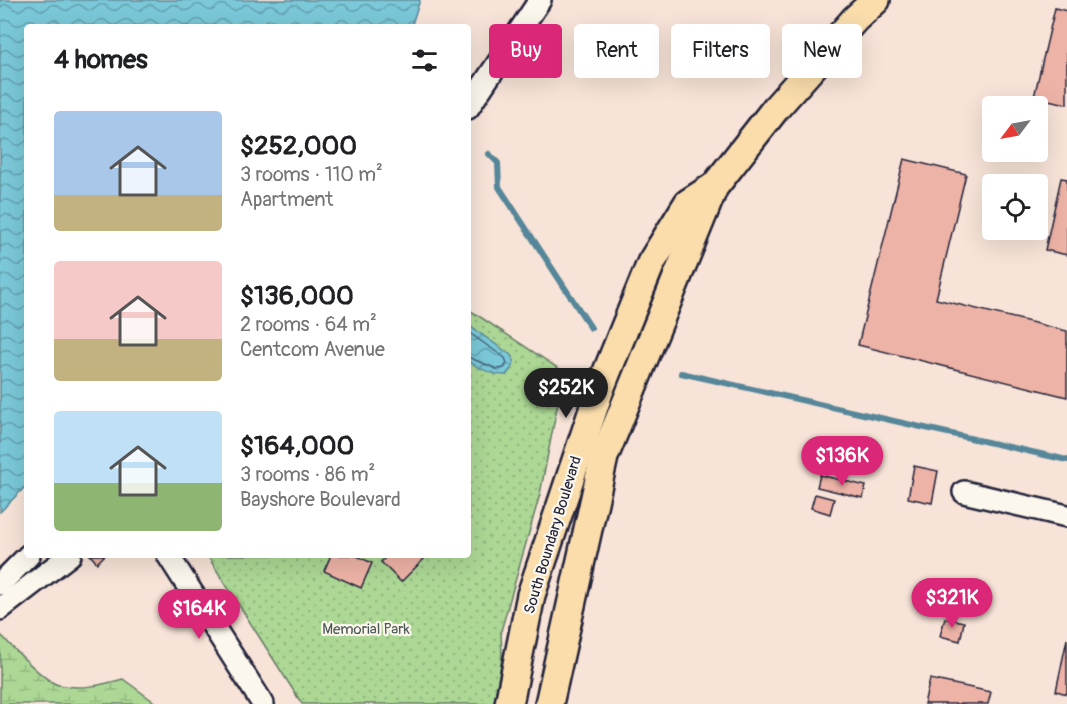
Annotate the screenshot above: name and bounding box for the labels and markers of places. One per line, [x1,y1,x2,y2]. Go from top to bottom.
pin: $252K [524,368,608,419]
pin: $136K [800,436,884,487]
pin: $321K [910,578,994,629]
pin: $164K [157,589,241,640]

